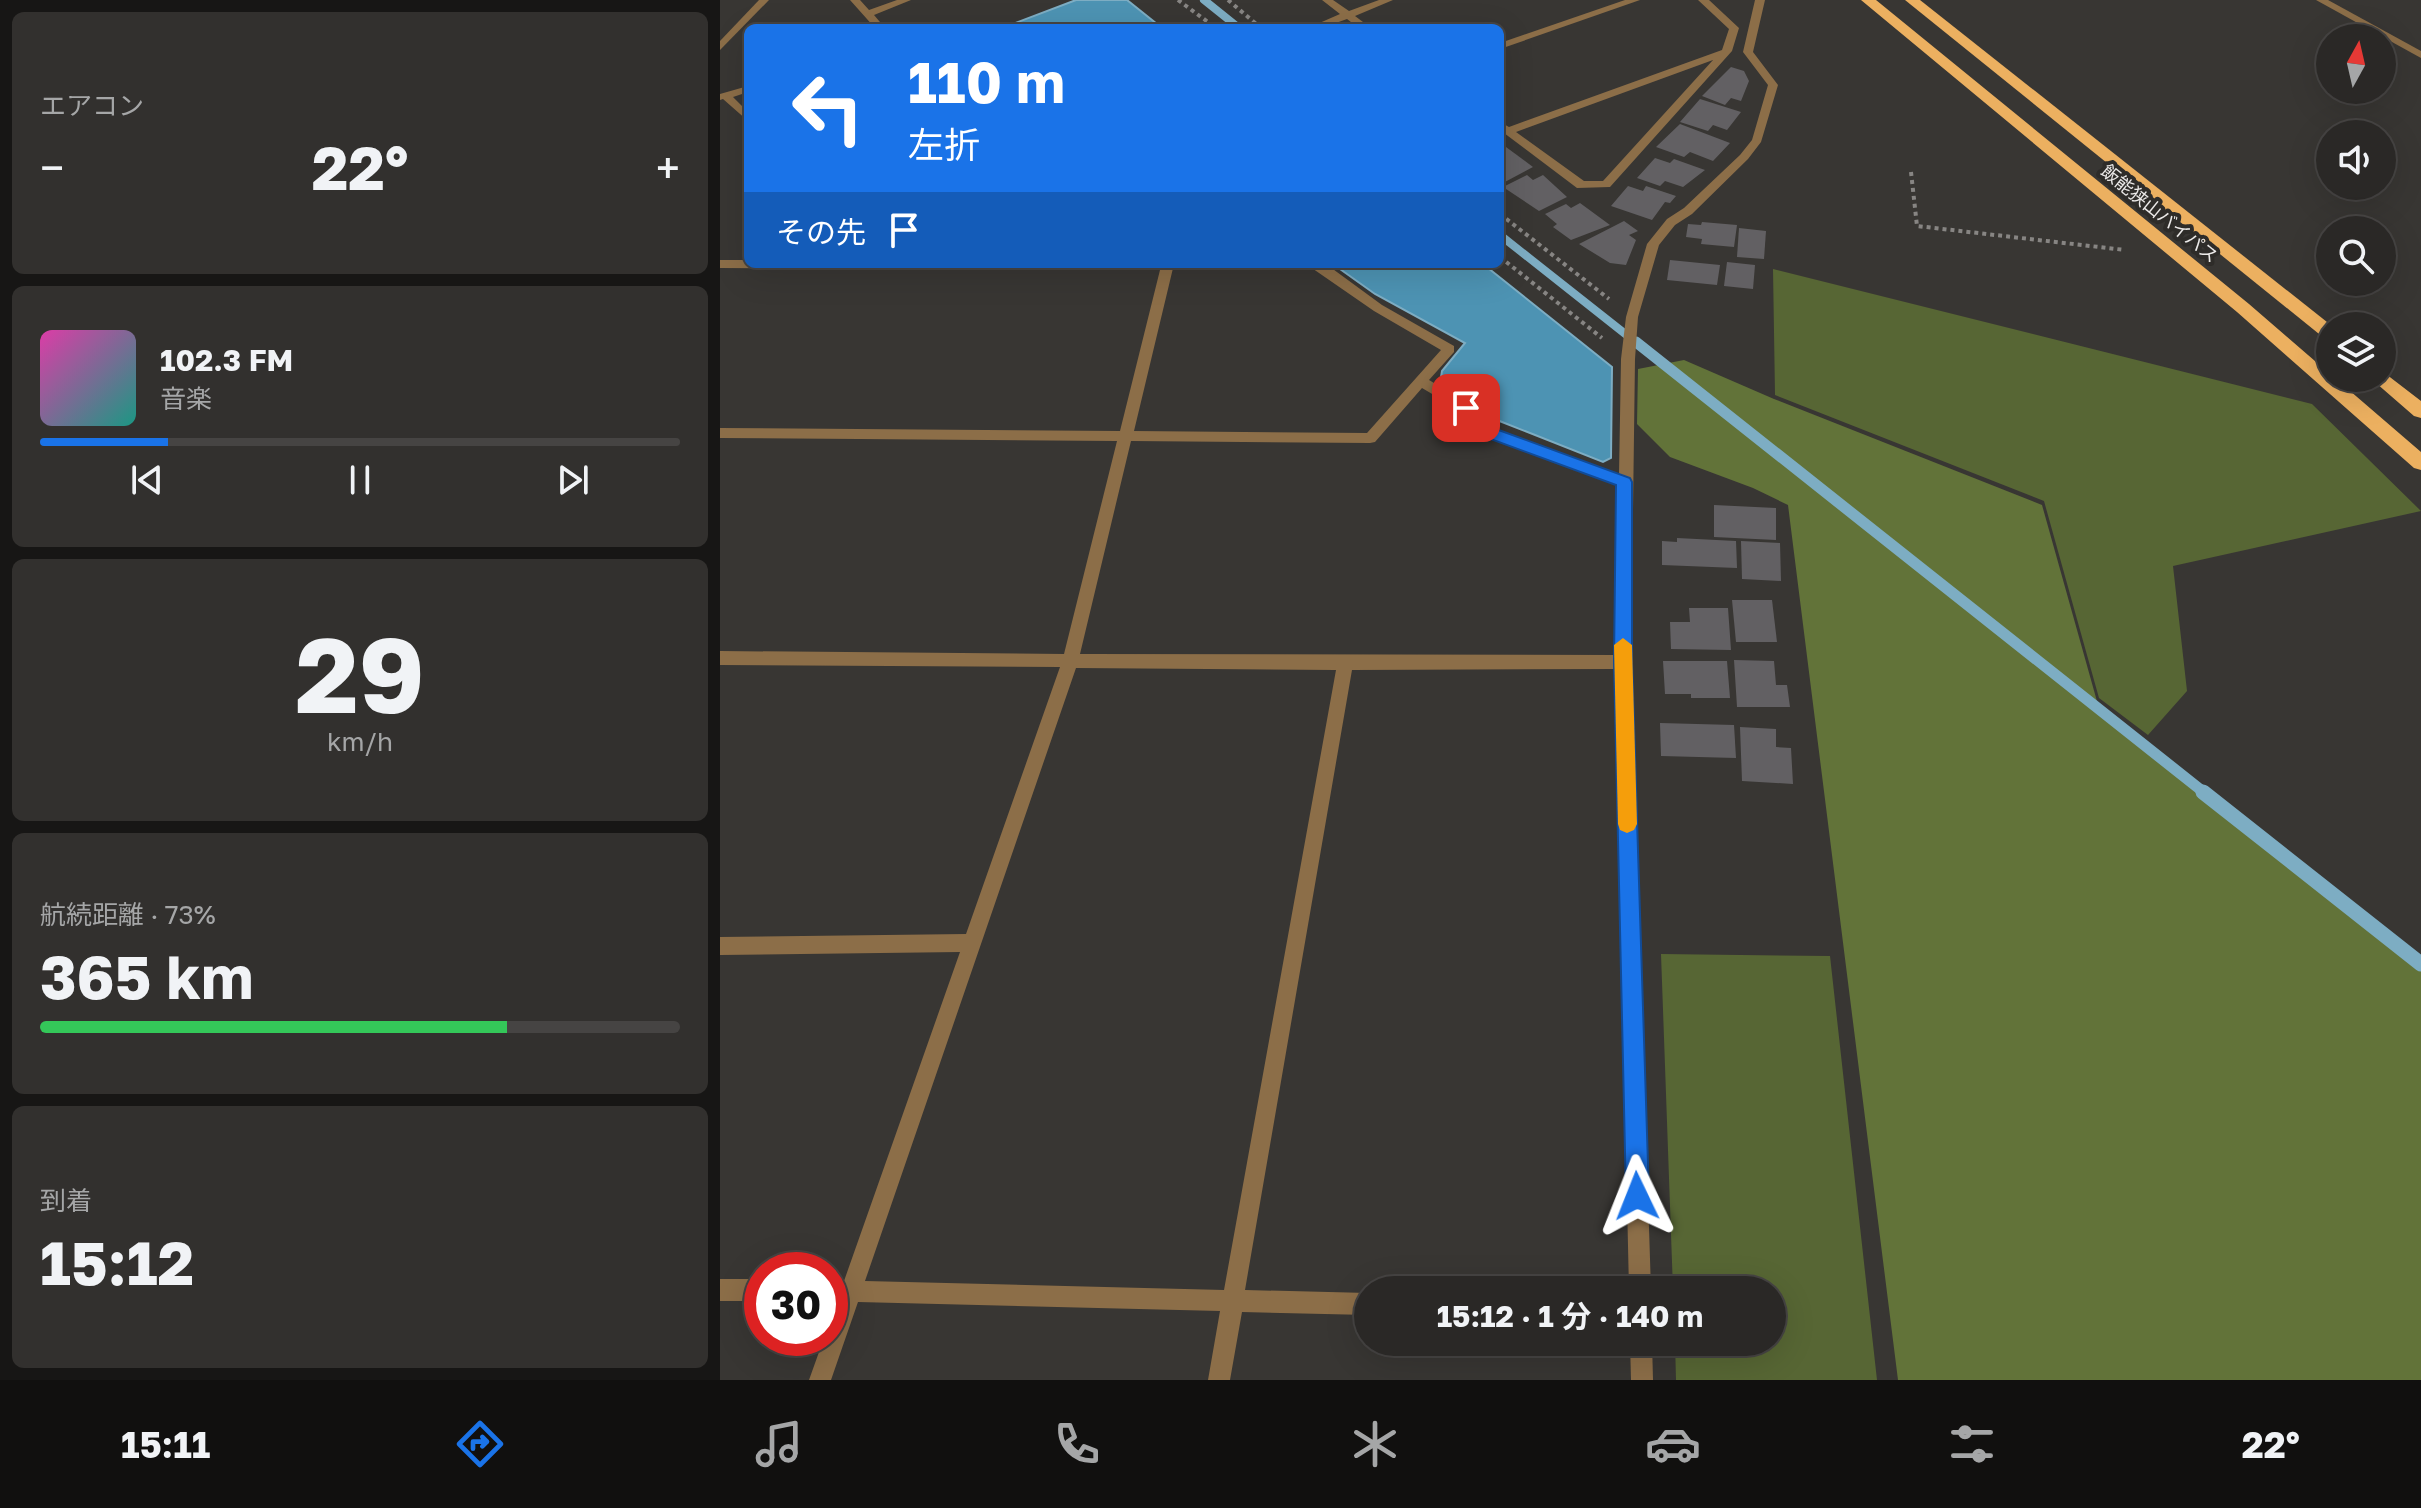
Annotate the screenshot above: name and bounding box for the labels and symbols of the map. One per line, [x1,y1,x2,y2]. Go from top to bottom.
north arrow [2316,24,2396,104]
street label: 飯能狭山バイパス [2097,159,2223,267]
pin [1432,374,1500,442]
position arrow [1595,1154,1679,1238]
speed limit sign: 30 [744,1252,848,1356]

